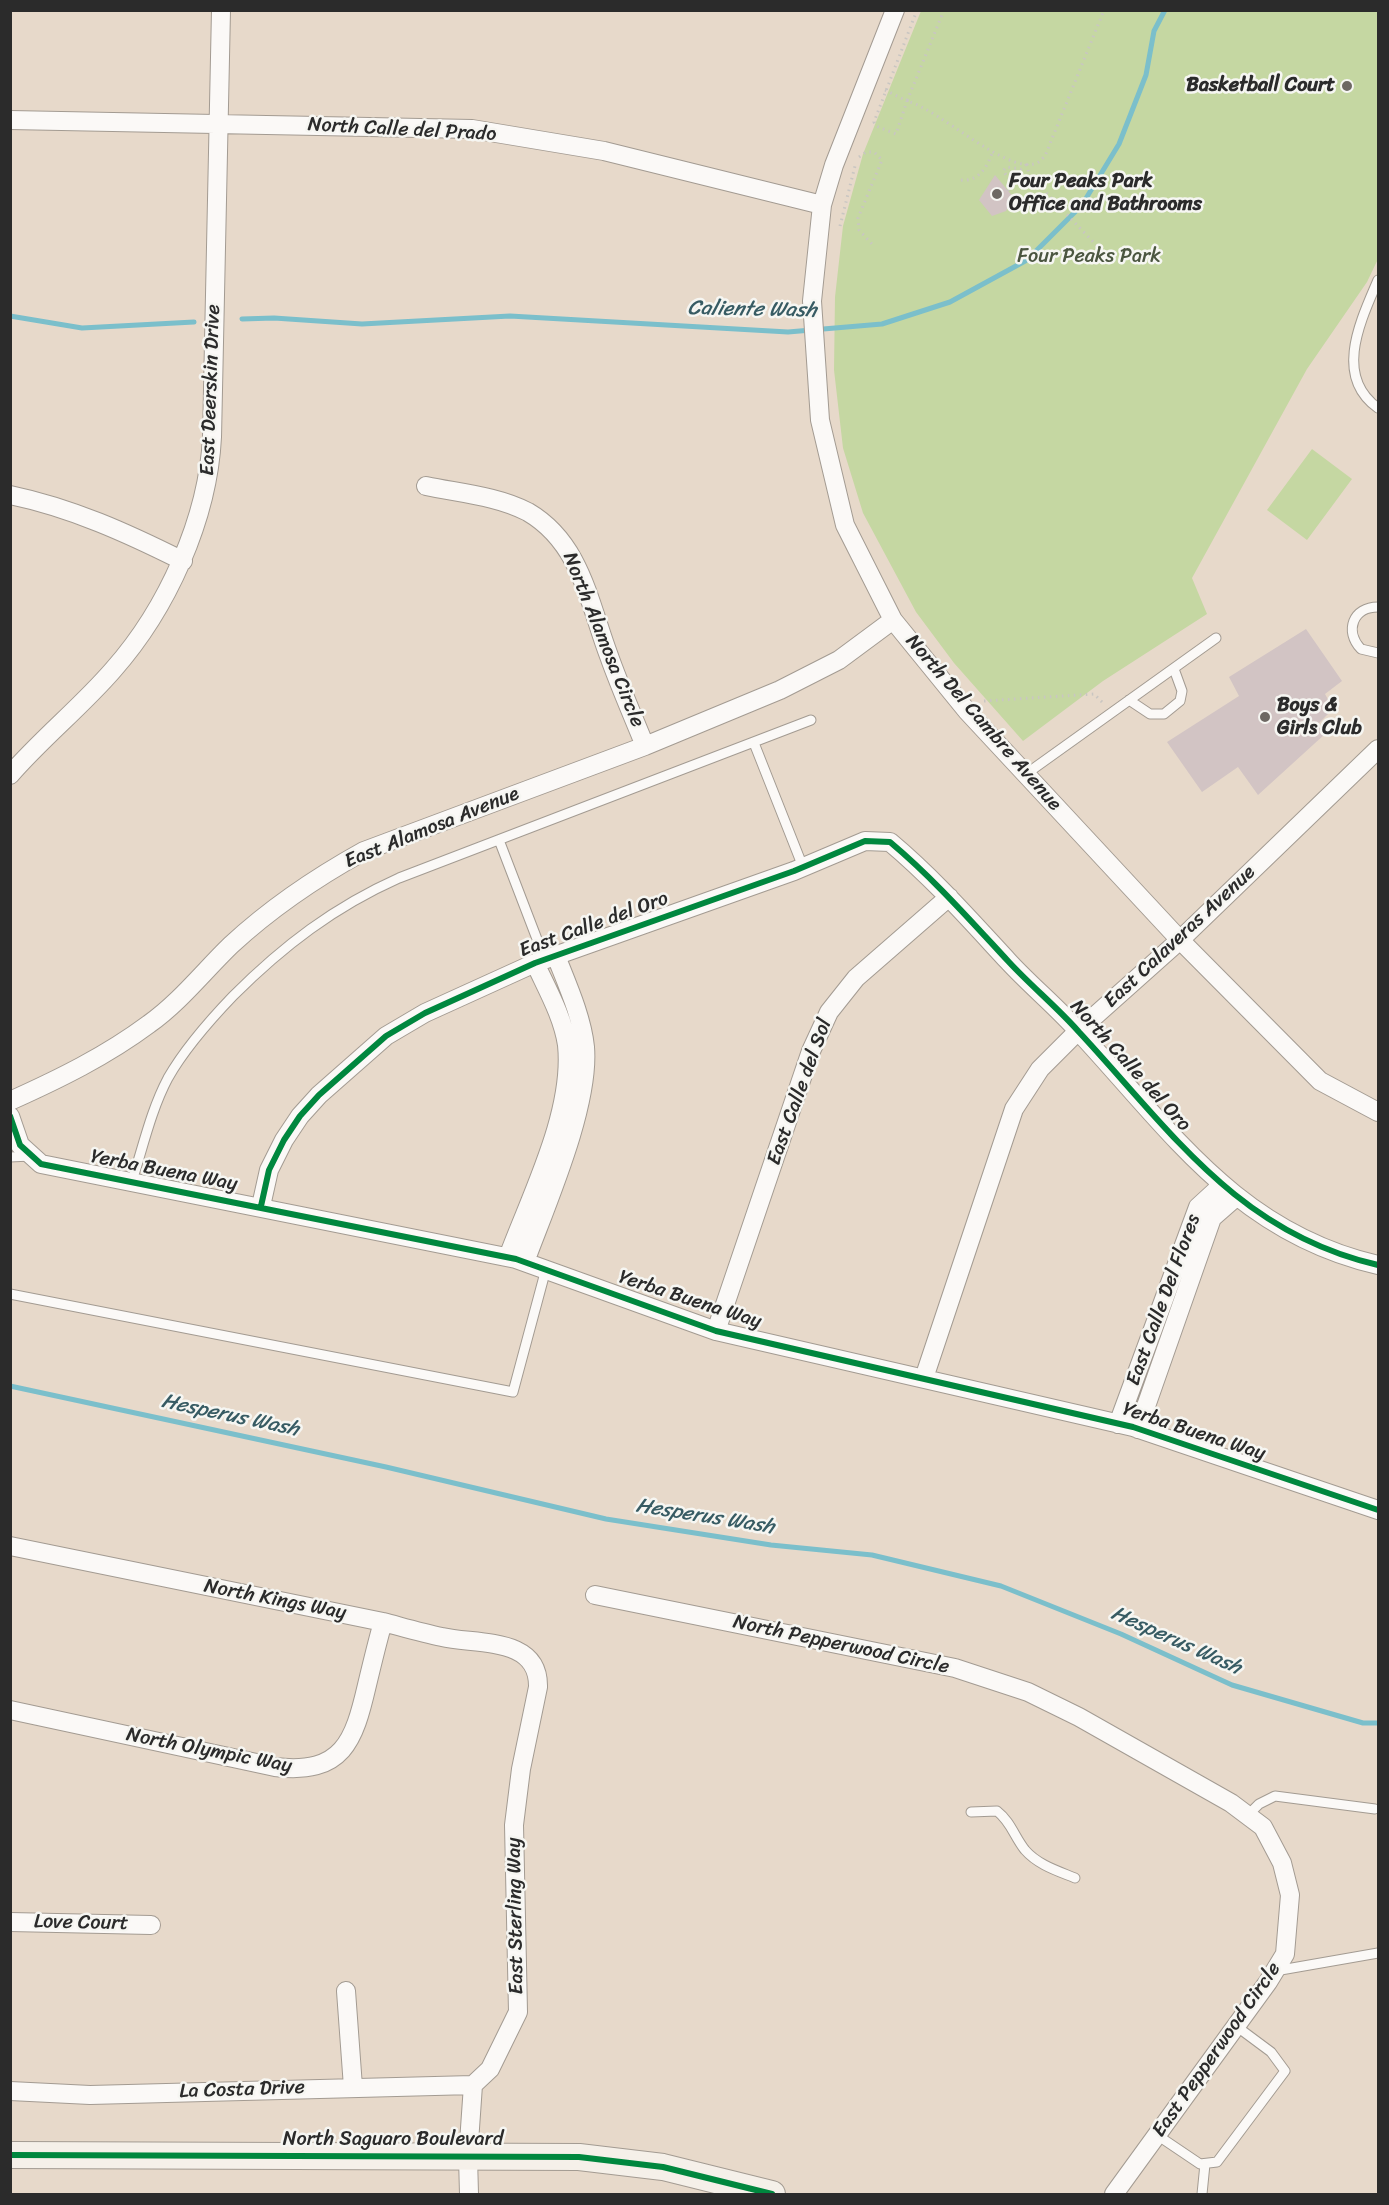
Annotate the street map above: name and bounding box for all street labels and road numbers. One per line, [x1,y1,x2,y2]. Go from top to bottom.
street label: North Calle del Prado [307,113,497,147]
street label: East Deerskin Drive [196,304,226,476]
street label: North Alamosa Circle [557,549,649,731]
street label: North Del Cambre Avenue [900,630,1066,816]
street label: East Alamosa Avenue [341,782,523,874]
street label: East Calaveras Avenue [1099,861,1261,1013]
street label: East Calle del Oro [516,887,672,963]
street label: North Calle del Oro [1065,995,1195,1137]
street label: East Calle del Sol [762,1016,838,1168]
street label: Yerba Buena Way [89,1145,239,1197]
street label: East Calle Del Flores [1122,1211,1206,1389]
street label: Yerba Buena Way [616,1266,764,1334]
street label: Yerba Buena Way [1120,1398,1268,1466]
street label: North Kings Way [202,1574,348,1626]
street label: North Pepperwood Circle [731,1610,951,1680]
street label: North Olympic Way [124,1723,294,1779]
street label: East Sterling Way [503,1837,529,1995]
street label: Love Court [34,1910,128,1936]
street label: East Pepperwood Circle [1147,1958,1287,2142]
street label: La Costa Drive [179,2076,305,2104]
street label: North Saguaro Boulevard [283,2128,503,2152]

